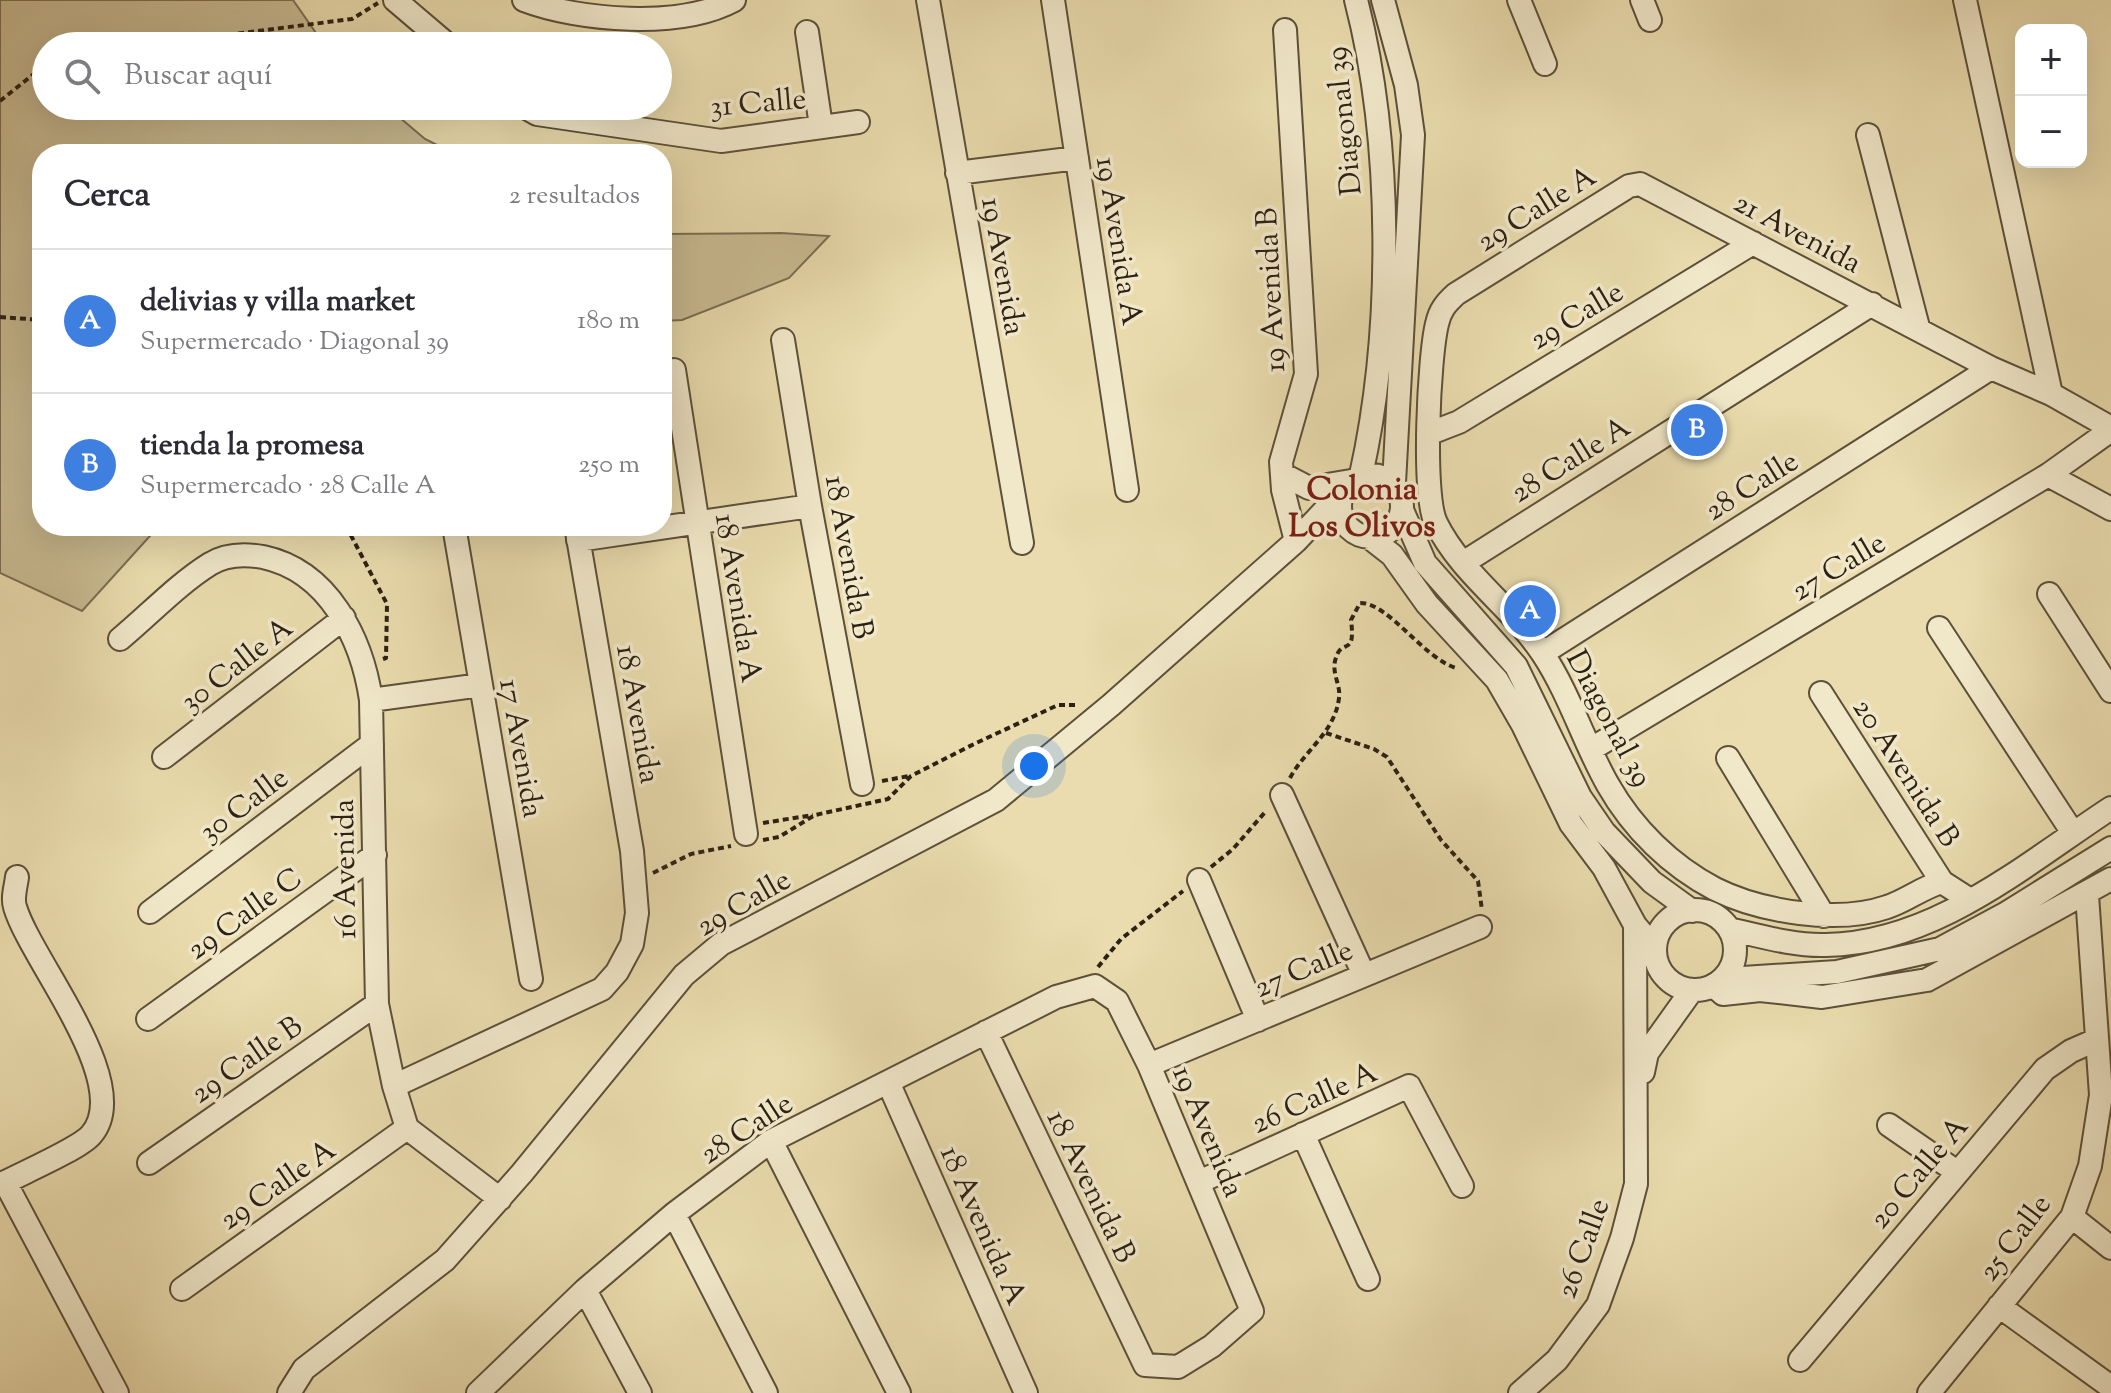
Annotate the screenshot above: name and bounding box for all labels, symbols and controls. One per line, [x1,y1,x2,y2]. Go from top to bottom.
map controls [2015,24,2087,168]
button: + [2015,24,2087,96]
search box [32,32,672,120]
street label: Diagonal 39 [1316,44,1375,197]
icon: search [60,54,104,98]
text: Buscar aquí [124,55,272,98]
street label: 31 Calle [708,79,808,130]
button: − [2015,96,2087,168]
street label: 19 Avenida A [1083,154,1152,329]
street label: 29 Calle A [1469,156,1605,264]
text: Cerca [64,172,150,221]
text: 2 resultados [509,178,640,215]
street label: 21 Avenida [1725,183,1868,286]
street label: 19 Avenida [968,194,1035,339]
street label: 19 Avenida B [1247,206,1298,373]
street label: 29 Calle [1522,272,1633,362]
text: delivias y villa market [140,281,415,324]
text: A [79,303,101,340]
text: 180 m [577,303,640,340]
text: Supermercado · Diagonal 39 [140,324,449,361]
pin: B [1671,400,1723,460]
street label: 28 Calle A [1503,407,1640,515]
text: tienda la promesa [140,425,364,468]
street label: 28 Calle [1697,441,1808,533]
text: B [82,447,98,484]
text: 250 m [578,447,640,484]
text: Supermercado · 28 Calle A [140,468,436,505]
district label: Colonia Los Olivos [1288,468,1436,551]
street label: 18 Avenida B [812,472,883,643]
street label: 18 Avenida A [702,511,771,686]
street label: 27 Calle [1784,523,1895,613]
pin: A [1504,581,1556,641]
street label: 30 Calle A [172,608,303,724]
street label: 18 Avenida [603,642,670,787]
street label: Diagonal 39 [1554,643,1662,795]
street label: 17 Avenida [486,676,553,821]
street label: 20 Avenida B [1841,690,1969,856]
your location [1014,746,1054,786]
street label: 30 Calle [191,758,298,854]
street label: 16 Avenida [324,798,369,939]
street label: 29 Calle C [179,858,312,972]
street label: 29 Calle [689,860,800,949]
street label: 27 Calle [1248,930,1360,1010]
street label: 29 Calle B [183,1007,312,1115]
street label: 26 Calle A [1245,1052,1385,1146]
street label: 19 Avenida [1160,1059,1254,1205]
street label: 28 Calle [692,1084,802,1176]
street label: 18 Avenida B [1034,1103,1145,1271]
street label: 20 Calle A [1860,1108,1980,1239]
street label: 29 Calle A [211,1130,346,1242]
street label: 18 Avenida A [927,1139,1036,1313]
street label: 25 Calle [1969,1186,2063,1291]
street label: 26 Calle [1546,1193,1622,1305]

